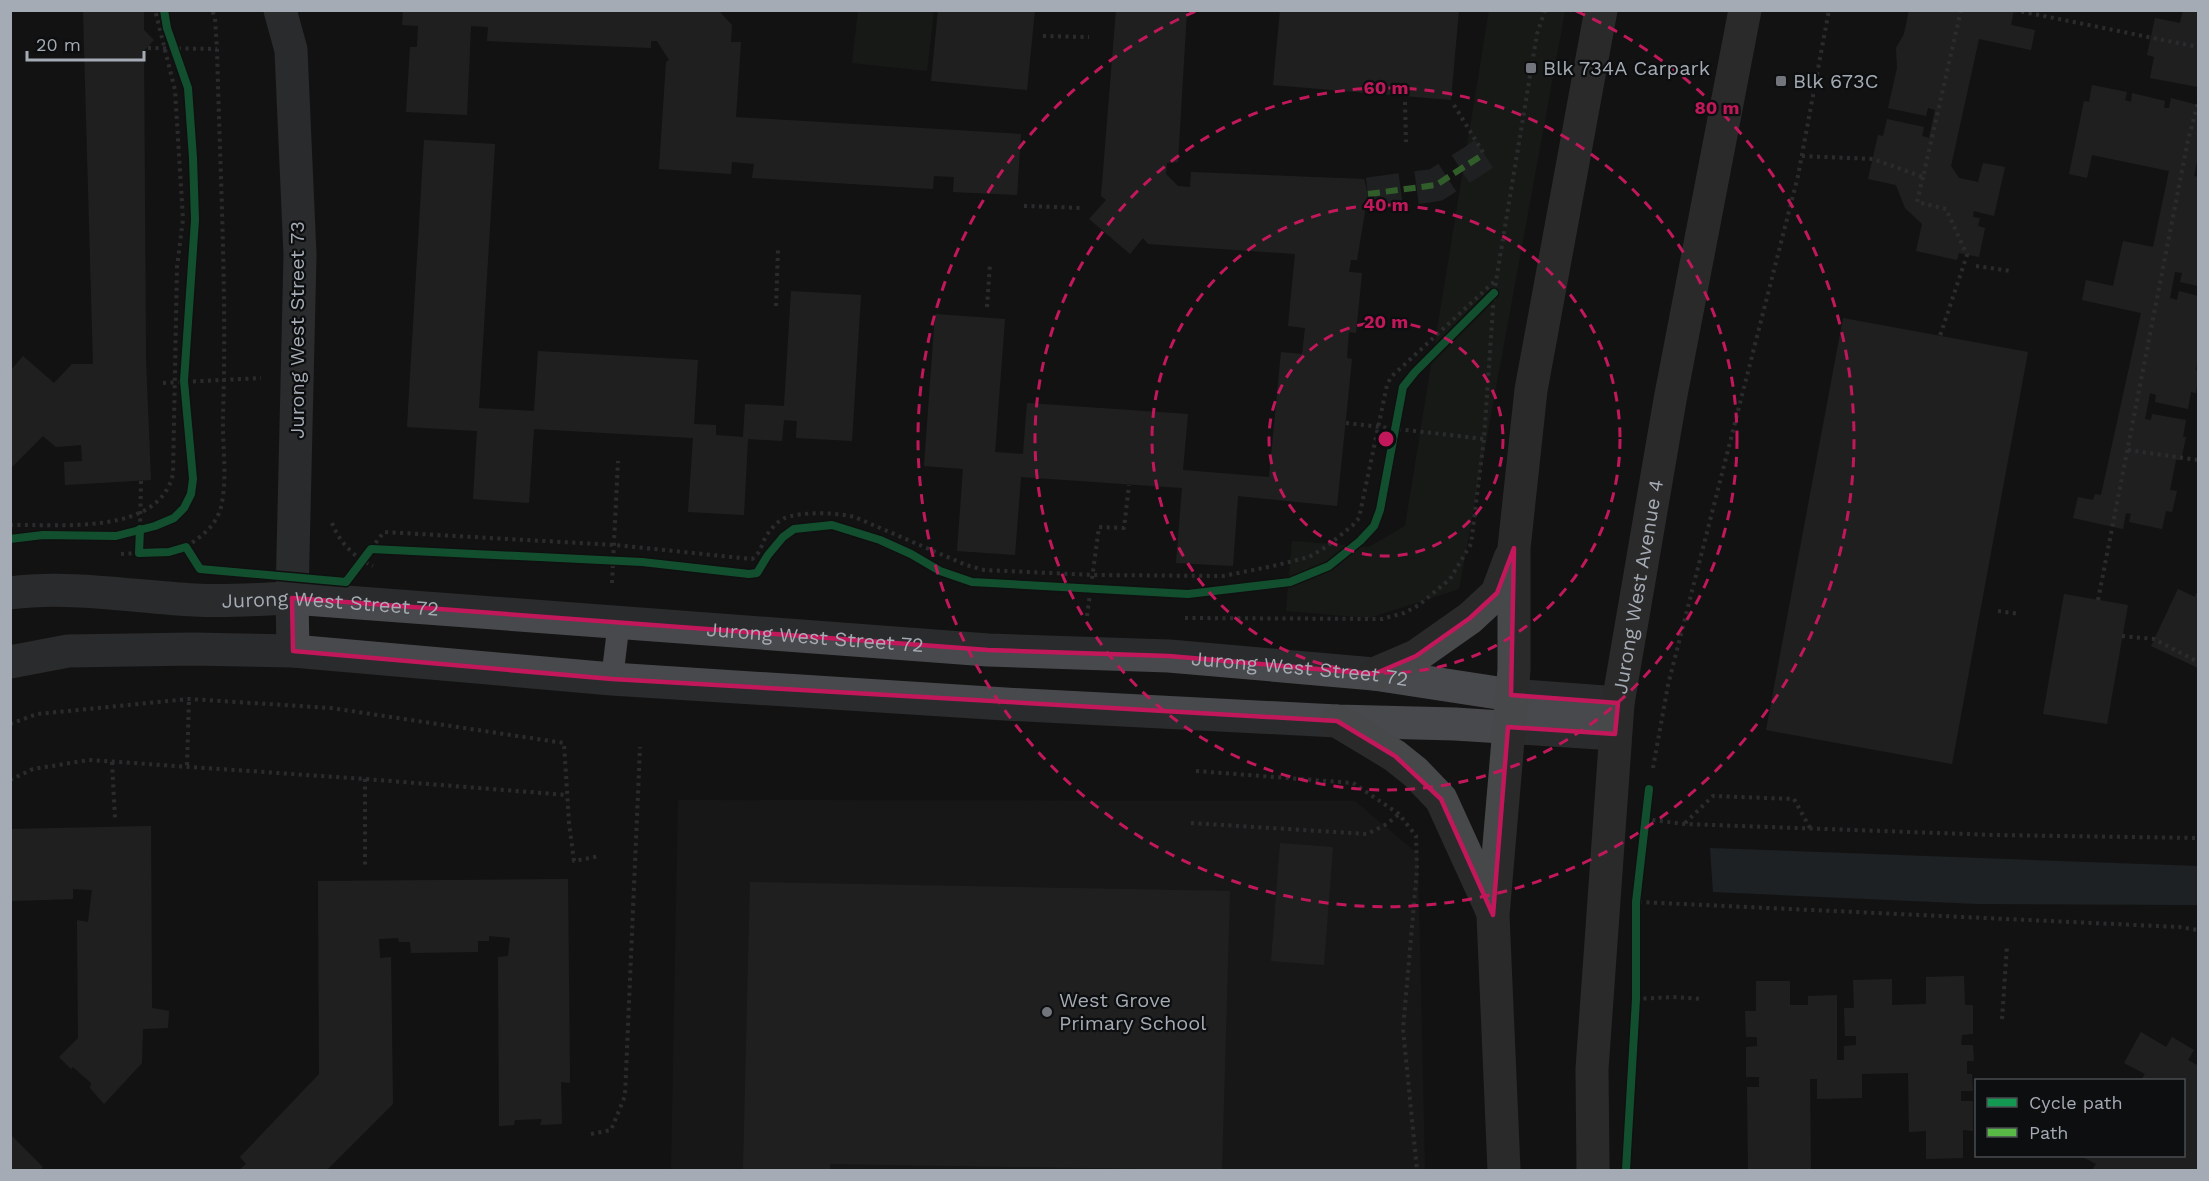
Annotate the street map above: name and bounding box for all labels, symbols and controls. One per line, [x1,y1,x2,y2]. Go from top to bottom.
scale bar [27,24,144,62]
text: 20 m [36,34,81,55]
place label: Blk 734A Carpark [1543,56,1710,80]
marker: Blk 734A Carpark [1524,61,1538,75]
place label: Blk 673C [1793,69,1878,93]
marker: Blk 673C [1774,74,1788,88]
text: 60 m [1364,77,1408,98]
text: 80 m [1695,97,1739,118]
text: 40 m [1363,194,1409,215]
street label: Jurong West Street 73 [285,221,309,439]
text: 20 m [1364,311,1408,332]
centre of rings [1376,429,1396,449]
street label: Jurong West Avenue 4 [1608,477,1668,696]
street label: Jurong West Street 72 [221,586,440,621]
street label: Jurong West Street 72 [706,617,924,657]
street label: Jurong West Street 72 [1190,646,1410,691]
place label: West Grove Primary School [1059,988,1206,1035]
marker: West Grove Primary School [1040,1005,1054,1019]
legend [1975,1079,2185,1157]
text: Cycle path [2029,1092,2123,1113]
text: Path [2029,1122,2069,1143]

